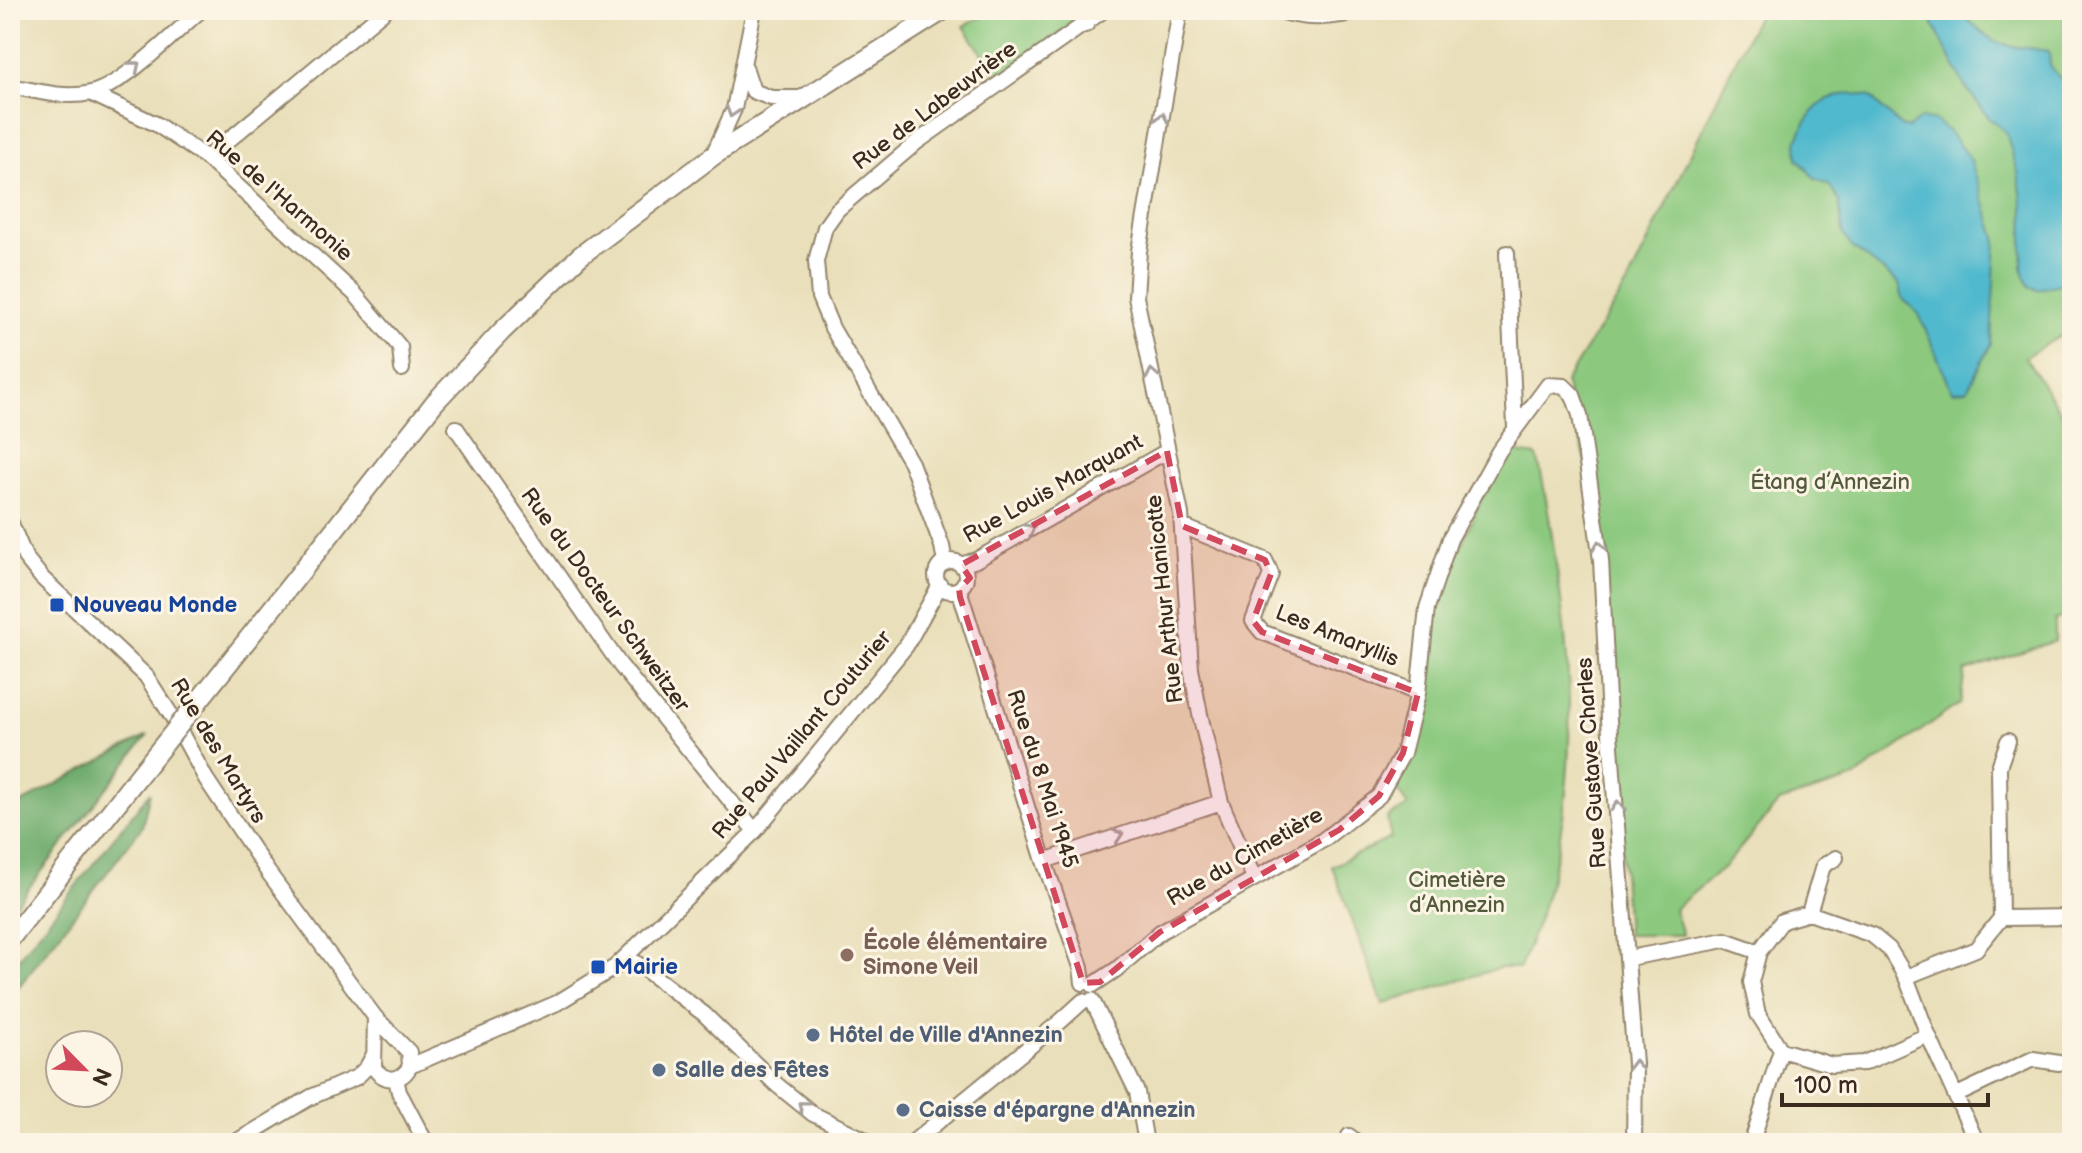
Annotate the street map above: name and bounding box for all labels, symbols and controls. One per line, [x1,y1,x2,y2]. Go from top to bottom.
street label: Rue de Labeuvrière [848,36,1022,176]
one-way arrow [126,61,140,76]
one-way arrow [726,104,742,118]
one-way arrow [1152,111,1169,125]
street label: Rue de l'Harmonie [200,125,358,267]
one-way arrow [1144,368,1161,381]
street label: Rue Louis Marquant [959,428,1148,550]
park label: Étang d’Annezin [1750,468,1910,496]
street label: Rue du Docteur Schweitzer [515,483,696,718]
street label: Rue Arthur Hanicotte [1141,493,1189,705]
one-way arrow [1021,523,1036,539]
one-way arrow [1591,540,1608,553]
place label: Nouveau Monde [73,592,237,619]
marker: Nouveau Monde [48,596,66,614]
street label: Les Amaryllis [1271,599,1403,673]
street label: Rue Paul Vaillant Couturier [707,624,898,845]
street label: Rue Gustave Charles [1571,657,1613,869]
street label: Rue des Martyrs [164,674,272,829]
street label: Rue du 8 Mai 1945 [1000,686,1084,872]
one-way arrow [1610,799,1627,812]
street label: Rue du Cimetière [1162,801,1328,913]
one-way arrow [1110,828,1124,845]
park label: Cimetière d’Annezin [1408,867,1506,919]
place label: École élémentaire Simone Veil [863,927,1047,981]
marker: École élémentaire Simone Veil [838,946,856,964]
place label: Mairie [614,954,678,981]
marker: Mairie [589,958,607,976]
place label: Hôtel de Ville d'Annezin [829,1022,1063,1049]
marker: Hôtel de Ville d'Annezin [804,1026,822,1044]
north arrow [44,1029,124,1109]
place label: Salle des Fêtes [675,1057,829,1084]
scale bar [1782,1057,1988,1107]
one-way arrow [1626,1058,1644,1071]
marker: Salle des Fêtes [650,1061,668,1079]
text: N [85,1063,117,1090]
text: 100 m [1794,1071,1858,1100]
place label: Caisse d'épargne d'Annezin [919,1097,1196,1124]
one-way arrow [798,1101,812,1116]
marker: Caisse d'épargne d'Annezin [894,1101,912,1119]

